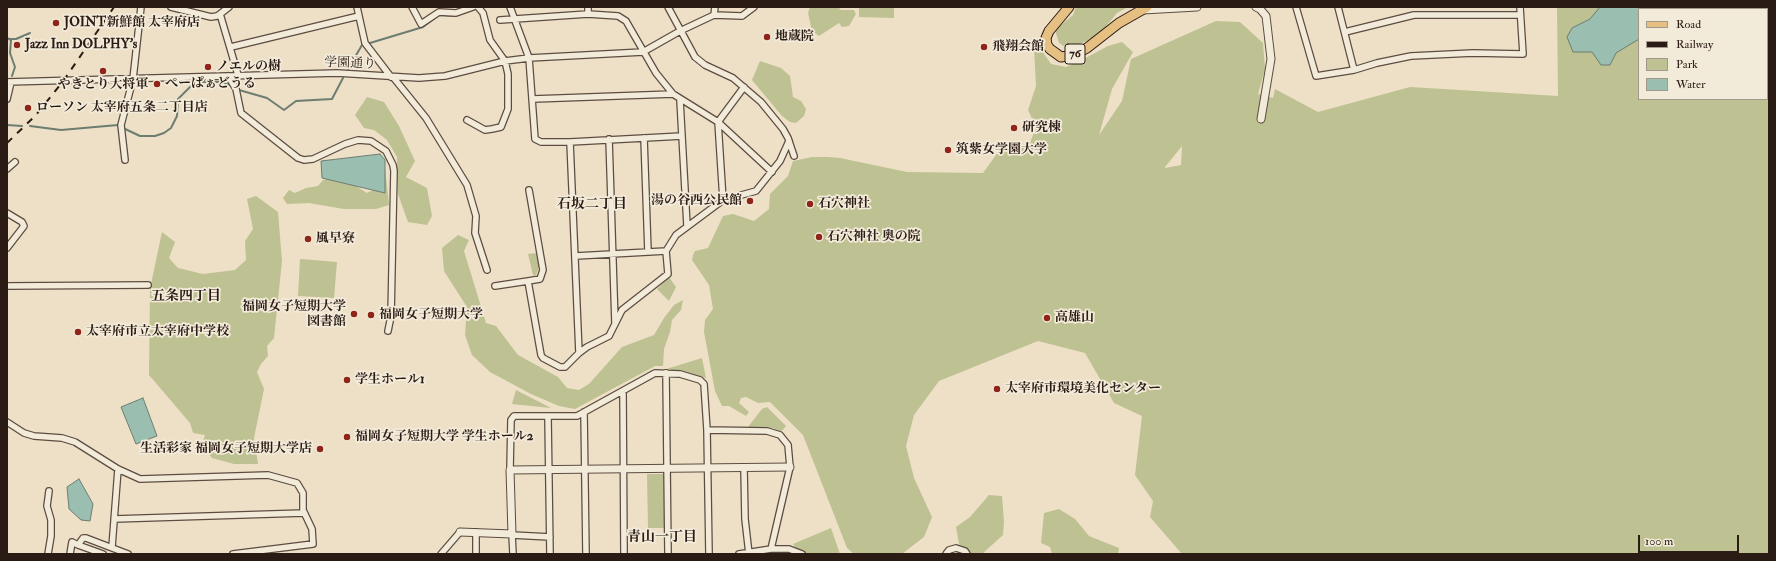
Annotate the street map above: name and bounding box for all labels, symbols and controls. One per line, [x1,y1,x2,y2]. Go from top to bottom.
legend [1638,8,1768,100]
place label: JOINT新鮮館 太宰府店 [64,15,200,31]
text: Road [1676,17,1701,32]
marker: JOINT新鮮館 太宰府店 [51,18,61,28]
place label: 地蔵院 [775,29,814,45]
marker: 地蔵院 [762,32,772,42]
place label: Jazz Inn DOLPHY's [25,37,137,53]
text: Railway [1676,37,1713,52]
place label: 飛翔会館 [992,39,1044,55]
marker: Jazz Inn DOLPHY's [12,40,22,50]
marker: 飛翔会館 [979,42,989,52]
road number: 76 [1065,44,1085,64]
street label: 学園通り [324,55,376,73]
text: Park [1676,57,1698,72]
place label: ノエルの樹 [216,59,281,75]
marker: ノエルの樹 [203,62,213,72]
marker: やきとり大将軍 [98,66,108,76]
place label: ぺーぱぁどうる [165,76,256,92]
place label: やきとり大将軍 [58,77,148,93]
text: Water [1676,77,1705,92]
marker: ぺーぱぁどうる [152,79,162,89]
place label: ローソン 太宰府五条二丁目店 [36,100,208,116]
marker: ローソン 太宰府五条二丁目店 [23,103,33,113]
place label: 研究棟 [1022,120,1061,136]
marker: 研究棟 [1009,123,1019,133]
place label: 筑紫女学園大学 [956,142,1047,158]
marker: 筑紫女学園大学 [943,145,953,155]
place label: 湯の谷西公民館 [651,193,742,209]
marker: 湯の谷西公民館 [745,196,755,206]
place label: 石穴神社 [818,196,870,212]
district label: 石坂二丁目 [557,197,627,213]
marker: 石穴神社 [805,199,815,209]
place label: 石穴神社 奥の院 [827,229,921,245]
place label: 風早寮 [316,231,355,247]
marker: 石穴神社 奥の院 [814,232,824,242]
marker: 風早寮 [303,234,313,244]
district label: 五条四丁目 [151,289,221,305]
place label: 福岡女子短期大学 図書館 [242,299,346,330]
place label: 福岡女子短期大学 [379,307,483,323]
marker: 福岡女子短期大学 図書館 [349,309,359,319]
marker: 福岡女子短期大学 [366,310,376,320]
place label: 高雄山 [1055,310,1094,326]
marker: 高雄山 [1042,313,1052,323]
place label: 太宰府市立太宰府中学校 [86,324,229,340]
marker: 太宰府市立太宰府中学校 [73,327,83,337]
place label: 学生ホール1 [355,372,425,388]
marker: 学生ホール1 [342,375,352,385]
place label: 太宰府市環境美化センター [1005,381,1161,397]
marker: 太宰府市環境美化センター [992,384,1002,394]
place label: 福岡女子短期大学 学生ホール2 [355,429,533,445]
marker: 福岡女子短期大学 学生ホール2 [342,432,352,442]
place label: 生活彩家 福岡女子短期大学店 [140,441,312,457]
marker: 生活彩家 福岡女子短期大学店 [315,444,325,454]
scale bar [1640,527,1741,553]
district label: 青山一丁目 [627,530,697,546]
text: 100 m [1645,534,1673,549]

